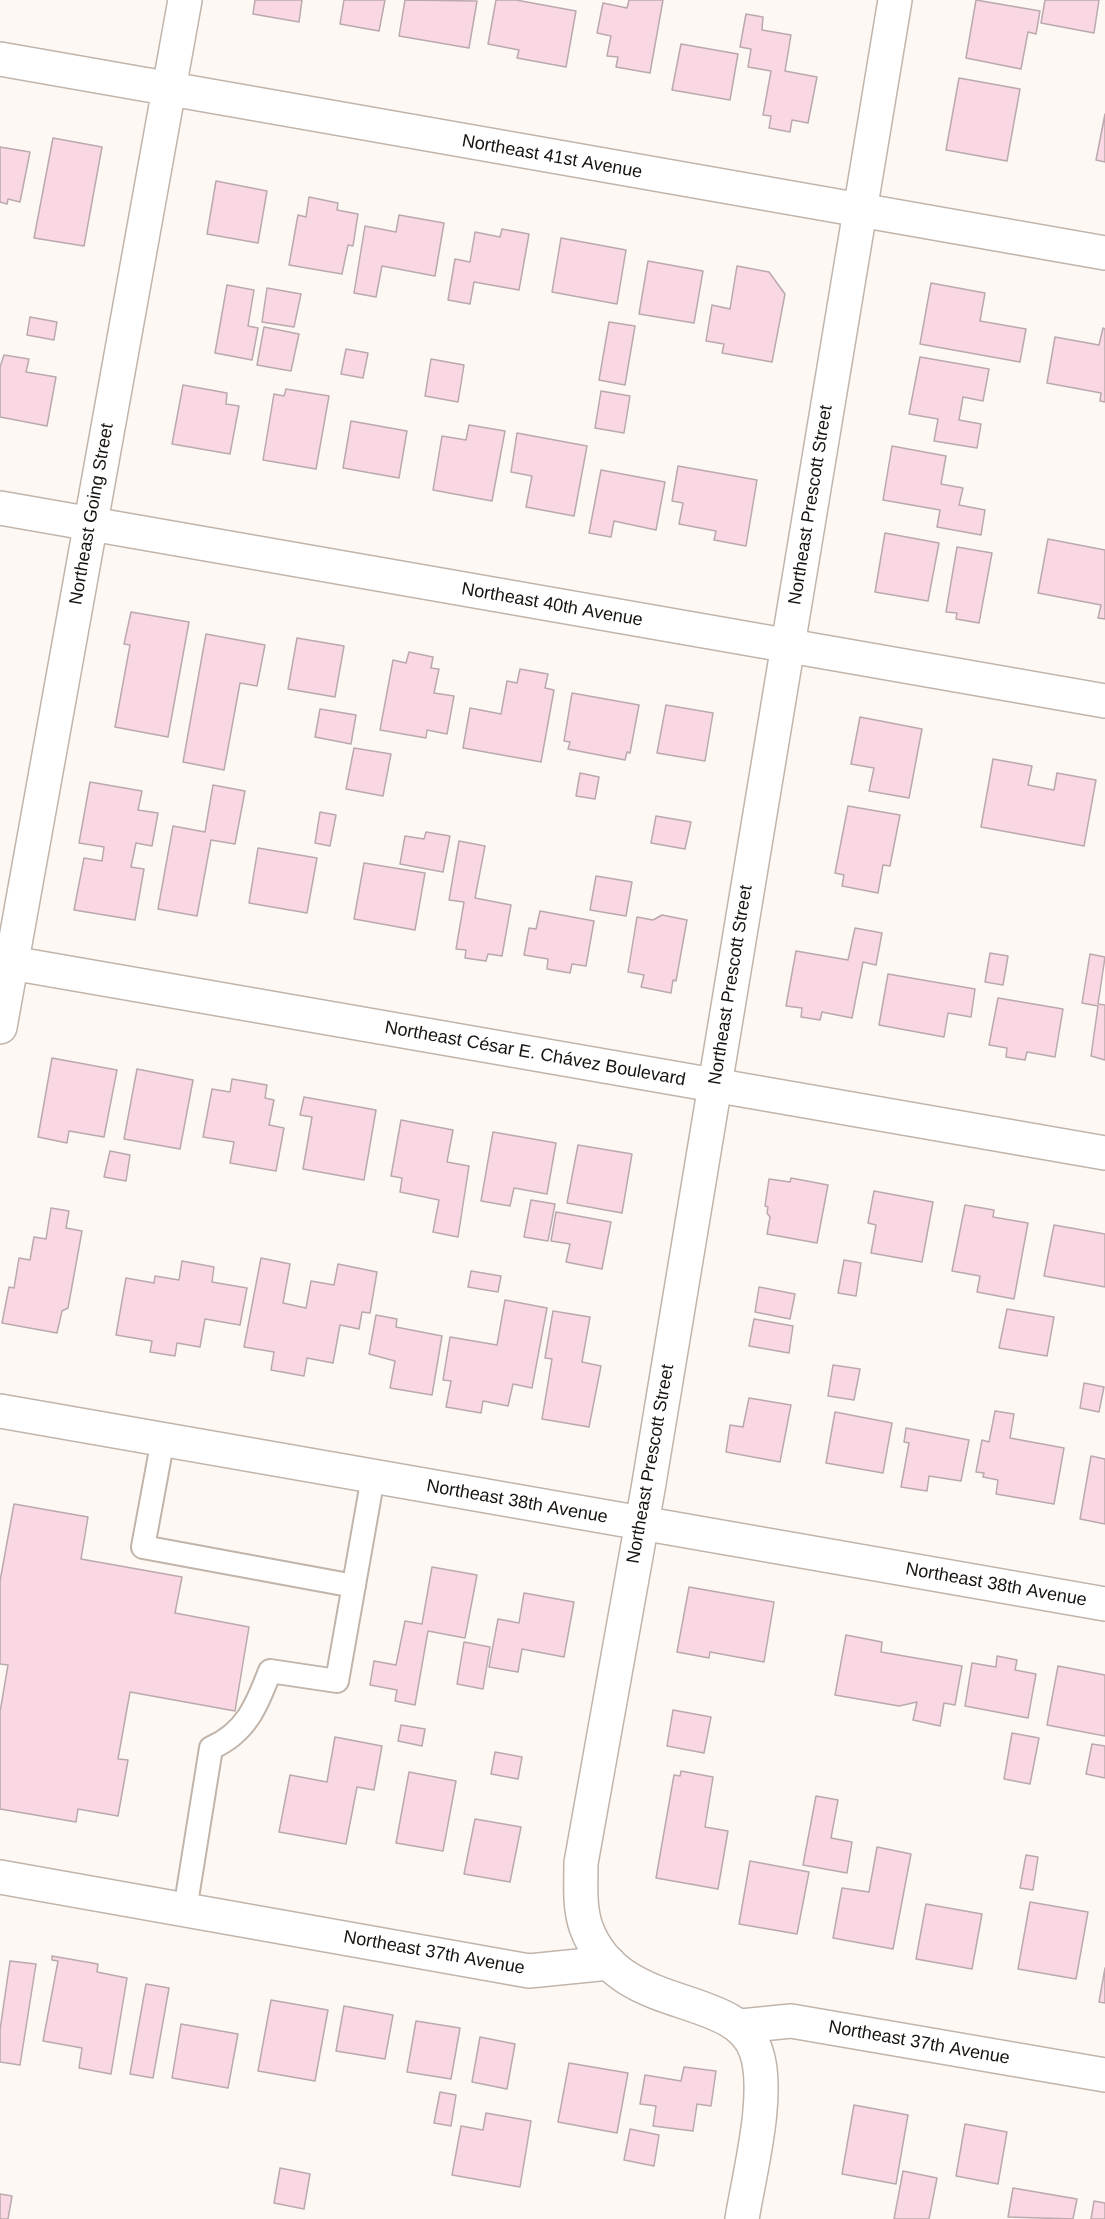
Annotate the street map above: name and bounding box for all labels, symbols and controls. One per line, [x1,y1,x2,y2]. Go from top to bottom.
street label: Northeast 41st Avenue [460,130,644,184]
street label: Northeast Prescott Street [785,404,837,606]
street label: Northeast Going Street [65,421,119,607]
street label: Northeast 40th Avenue [460,578,644,632]
street label: Northeast Prescott Street [705,884,757,1086]
street label: Northeast César E. Chávez Boulevard [383,1017,687,1091]
street label: Northeast Prescott Street [623,1363,679,1565]
street label: Northeast 38th Avenue [425,1475,609,1529]
street label: Northeast 38th Avenue [904,1558,1088,1612]
street label: Northeast 37th Avenue [342,1926,526,1980]
street label: Northeast 37th Avenue [827,2016,1011,2070]

